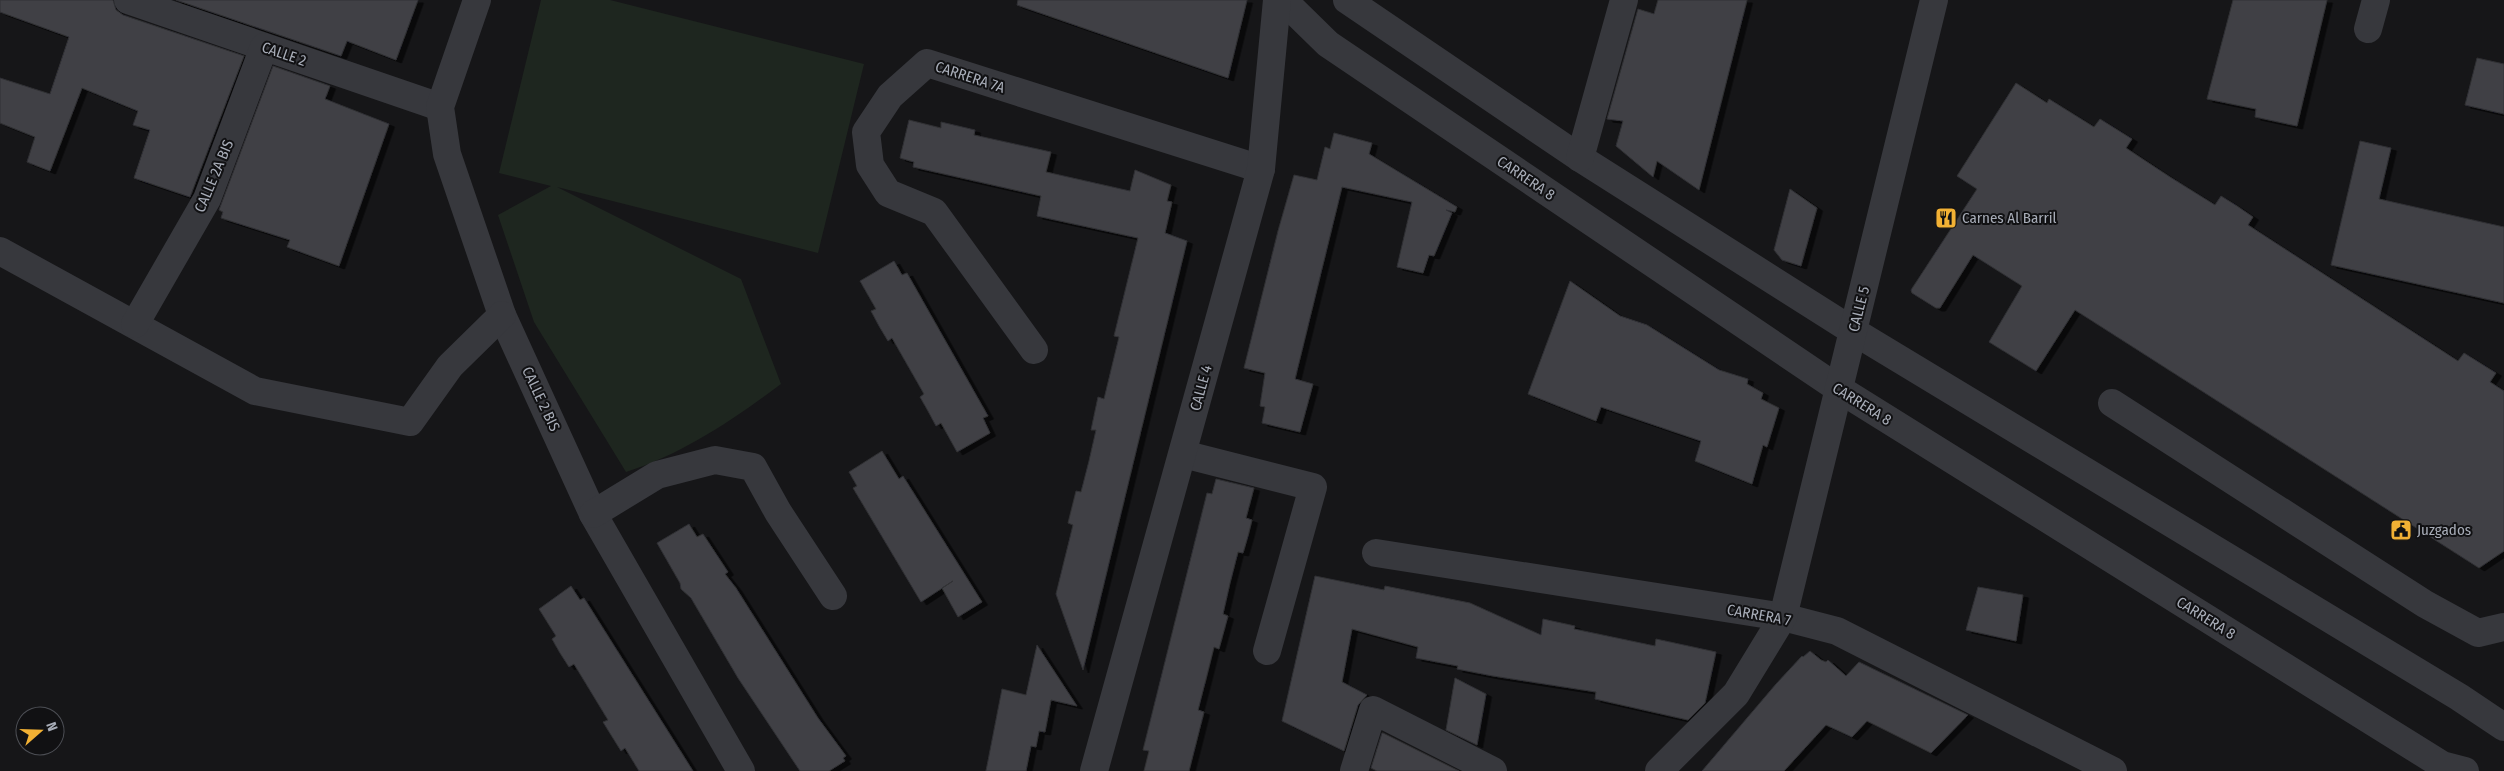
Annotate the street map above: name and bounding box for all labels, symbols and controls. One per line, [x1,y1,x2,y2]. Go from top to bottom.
street label: CALLE 2 [259,38,309,70]
street label: CARRERA 7A [933,57,1007,97]
street label: CALLE 2A BIS [191,137,237,215]
street label: CARRERA 8 [1494,152,1558,204]
restaurant icon: Carnes Al Barril [1934,206,1958,230]
place label: Carnes Al Barril [1962,209,2056,227]
street label: CALLE 5 [1845,284,1873,334]
street label: CALLE 4 [1186,363,1216,413]
street label: CALLE 2 BIS [518,364,564,434]
street label: CARRERA 8 [1829,379,1895,429]
public building icon: Juzgados [2389,518,2413,542]
place label: Juzgados [2417,521,2471,539]
street label: CARRERA 8 [2173,593,2239,643]
street label: CARRERA 7 [1726,601,1792,629]
north arrow [15,706,65,756]
text: N [42,720,61,734]

